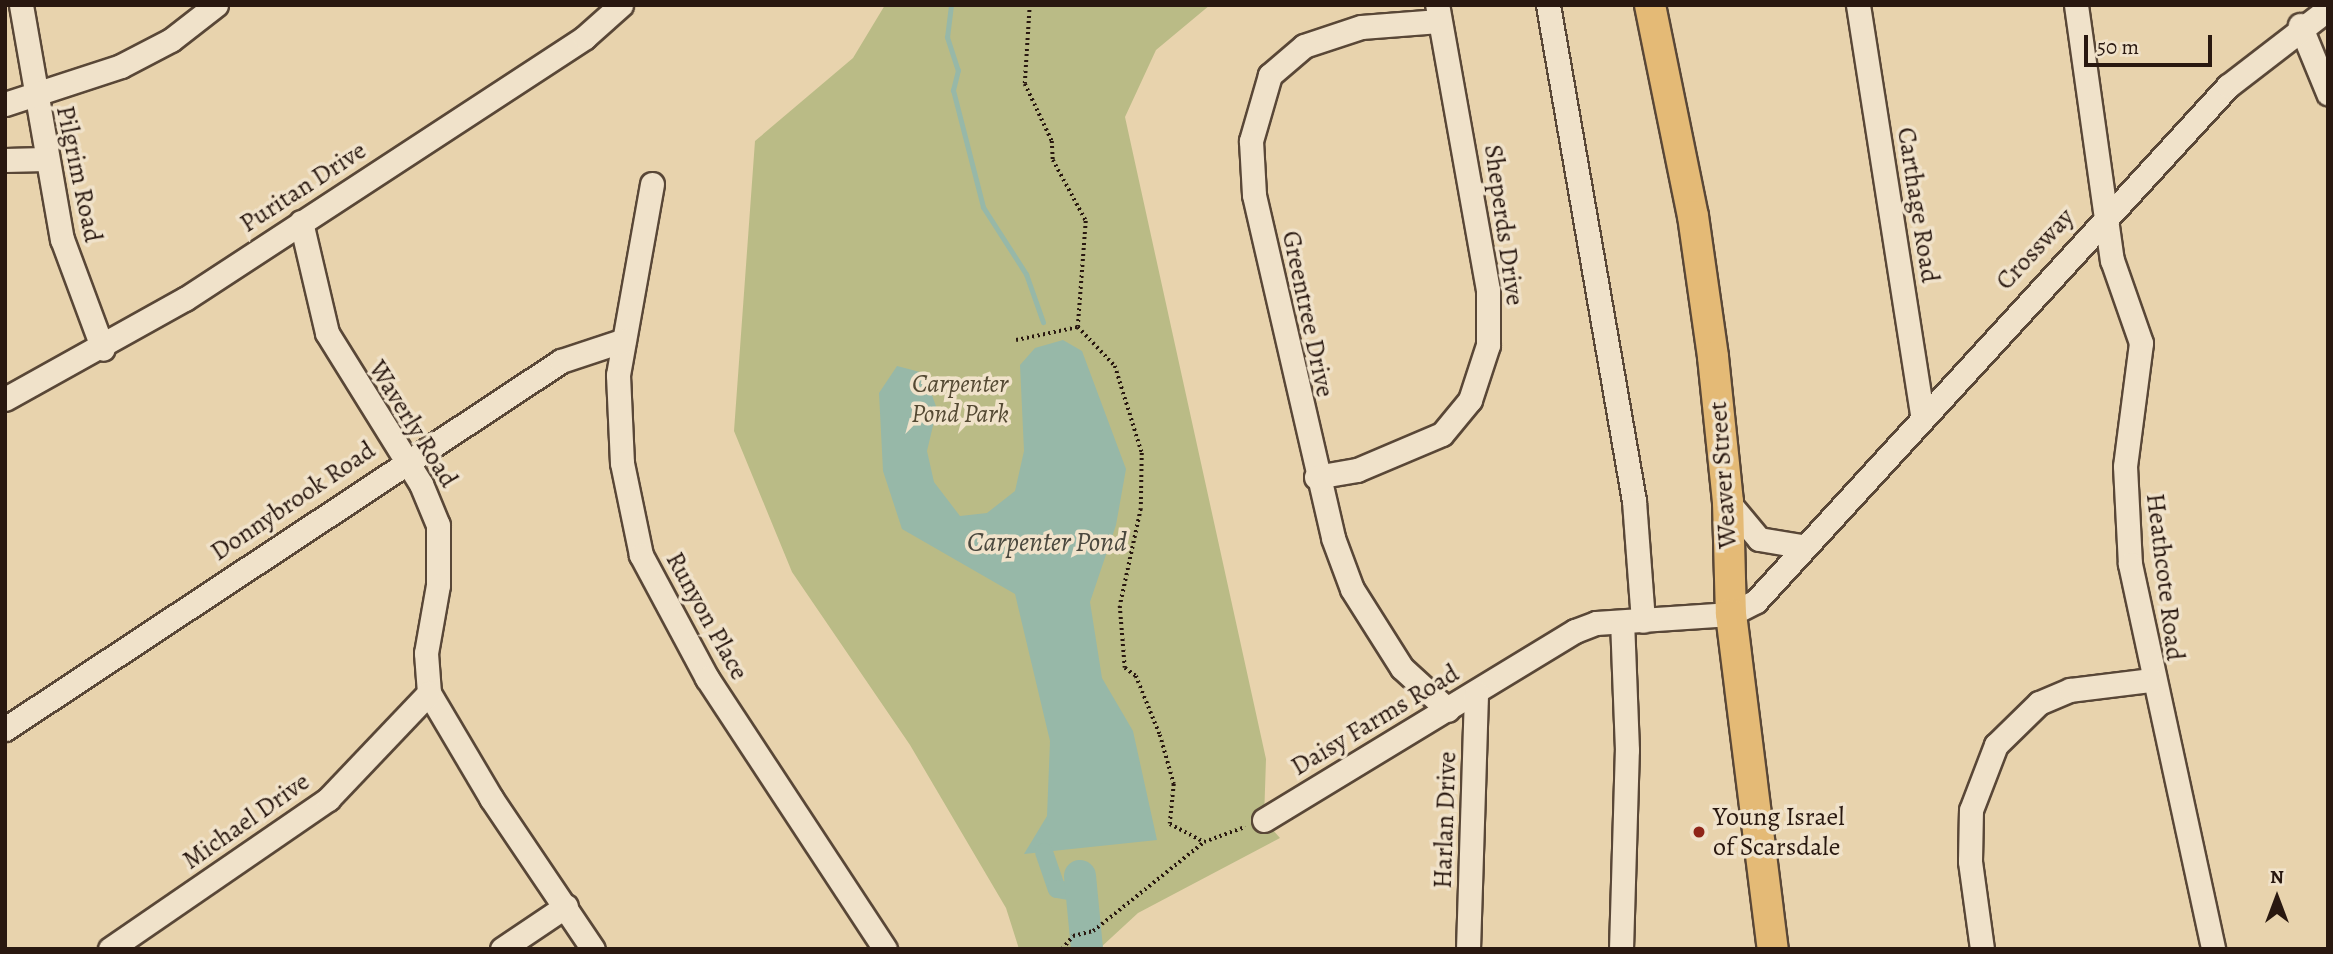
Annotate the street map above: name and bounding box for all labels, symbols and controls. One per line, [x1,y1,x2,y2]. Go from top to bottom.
scale bar [2088,21,2216,65]
text: 50 m [2097,33,2139,61]
street label: Pilgrim Road [49,103,109,245]
street label: Carthage Road [1890,125,1946,285]
street label: Puritan Drive [234,135,372,239]
street label: Sheperds Drive [1477,143,1531,307]
street label: Crossway [1989,202,2081,296]
street label: Greentree Drive [1275,228,1341,400]
street label: Waverly Road [362,355,464,493]
park label: Carpenter Pond Park [911,368,1009,430]
street label: Weaver Street [1702,400,1744,550]
street label: Donnybrook Road [205,434,381,568]
street label: Heathcote Road [2139,492,2191,662]
water label: Carpenter Pond [967,525,1127,559]
street label: Runyon Place [659,547,755,685]
street label: Daisy Farms Road [1285,658,1465,782]
street label: Harlan Drive [1427,751,1463,889]
street label: Michael Drive [177,766,315,876]
place label: Young Israel of Scarsdale [1713,801,1845,862]
marker: Young Israel of Scarsdale [1691,824,1707,840]
north arrow [2242,863,2312,933]
text: N [2270,864,2284,890]

